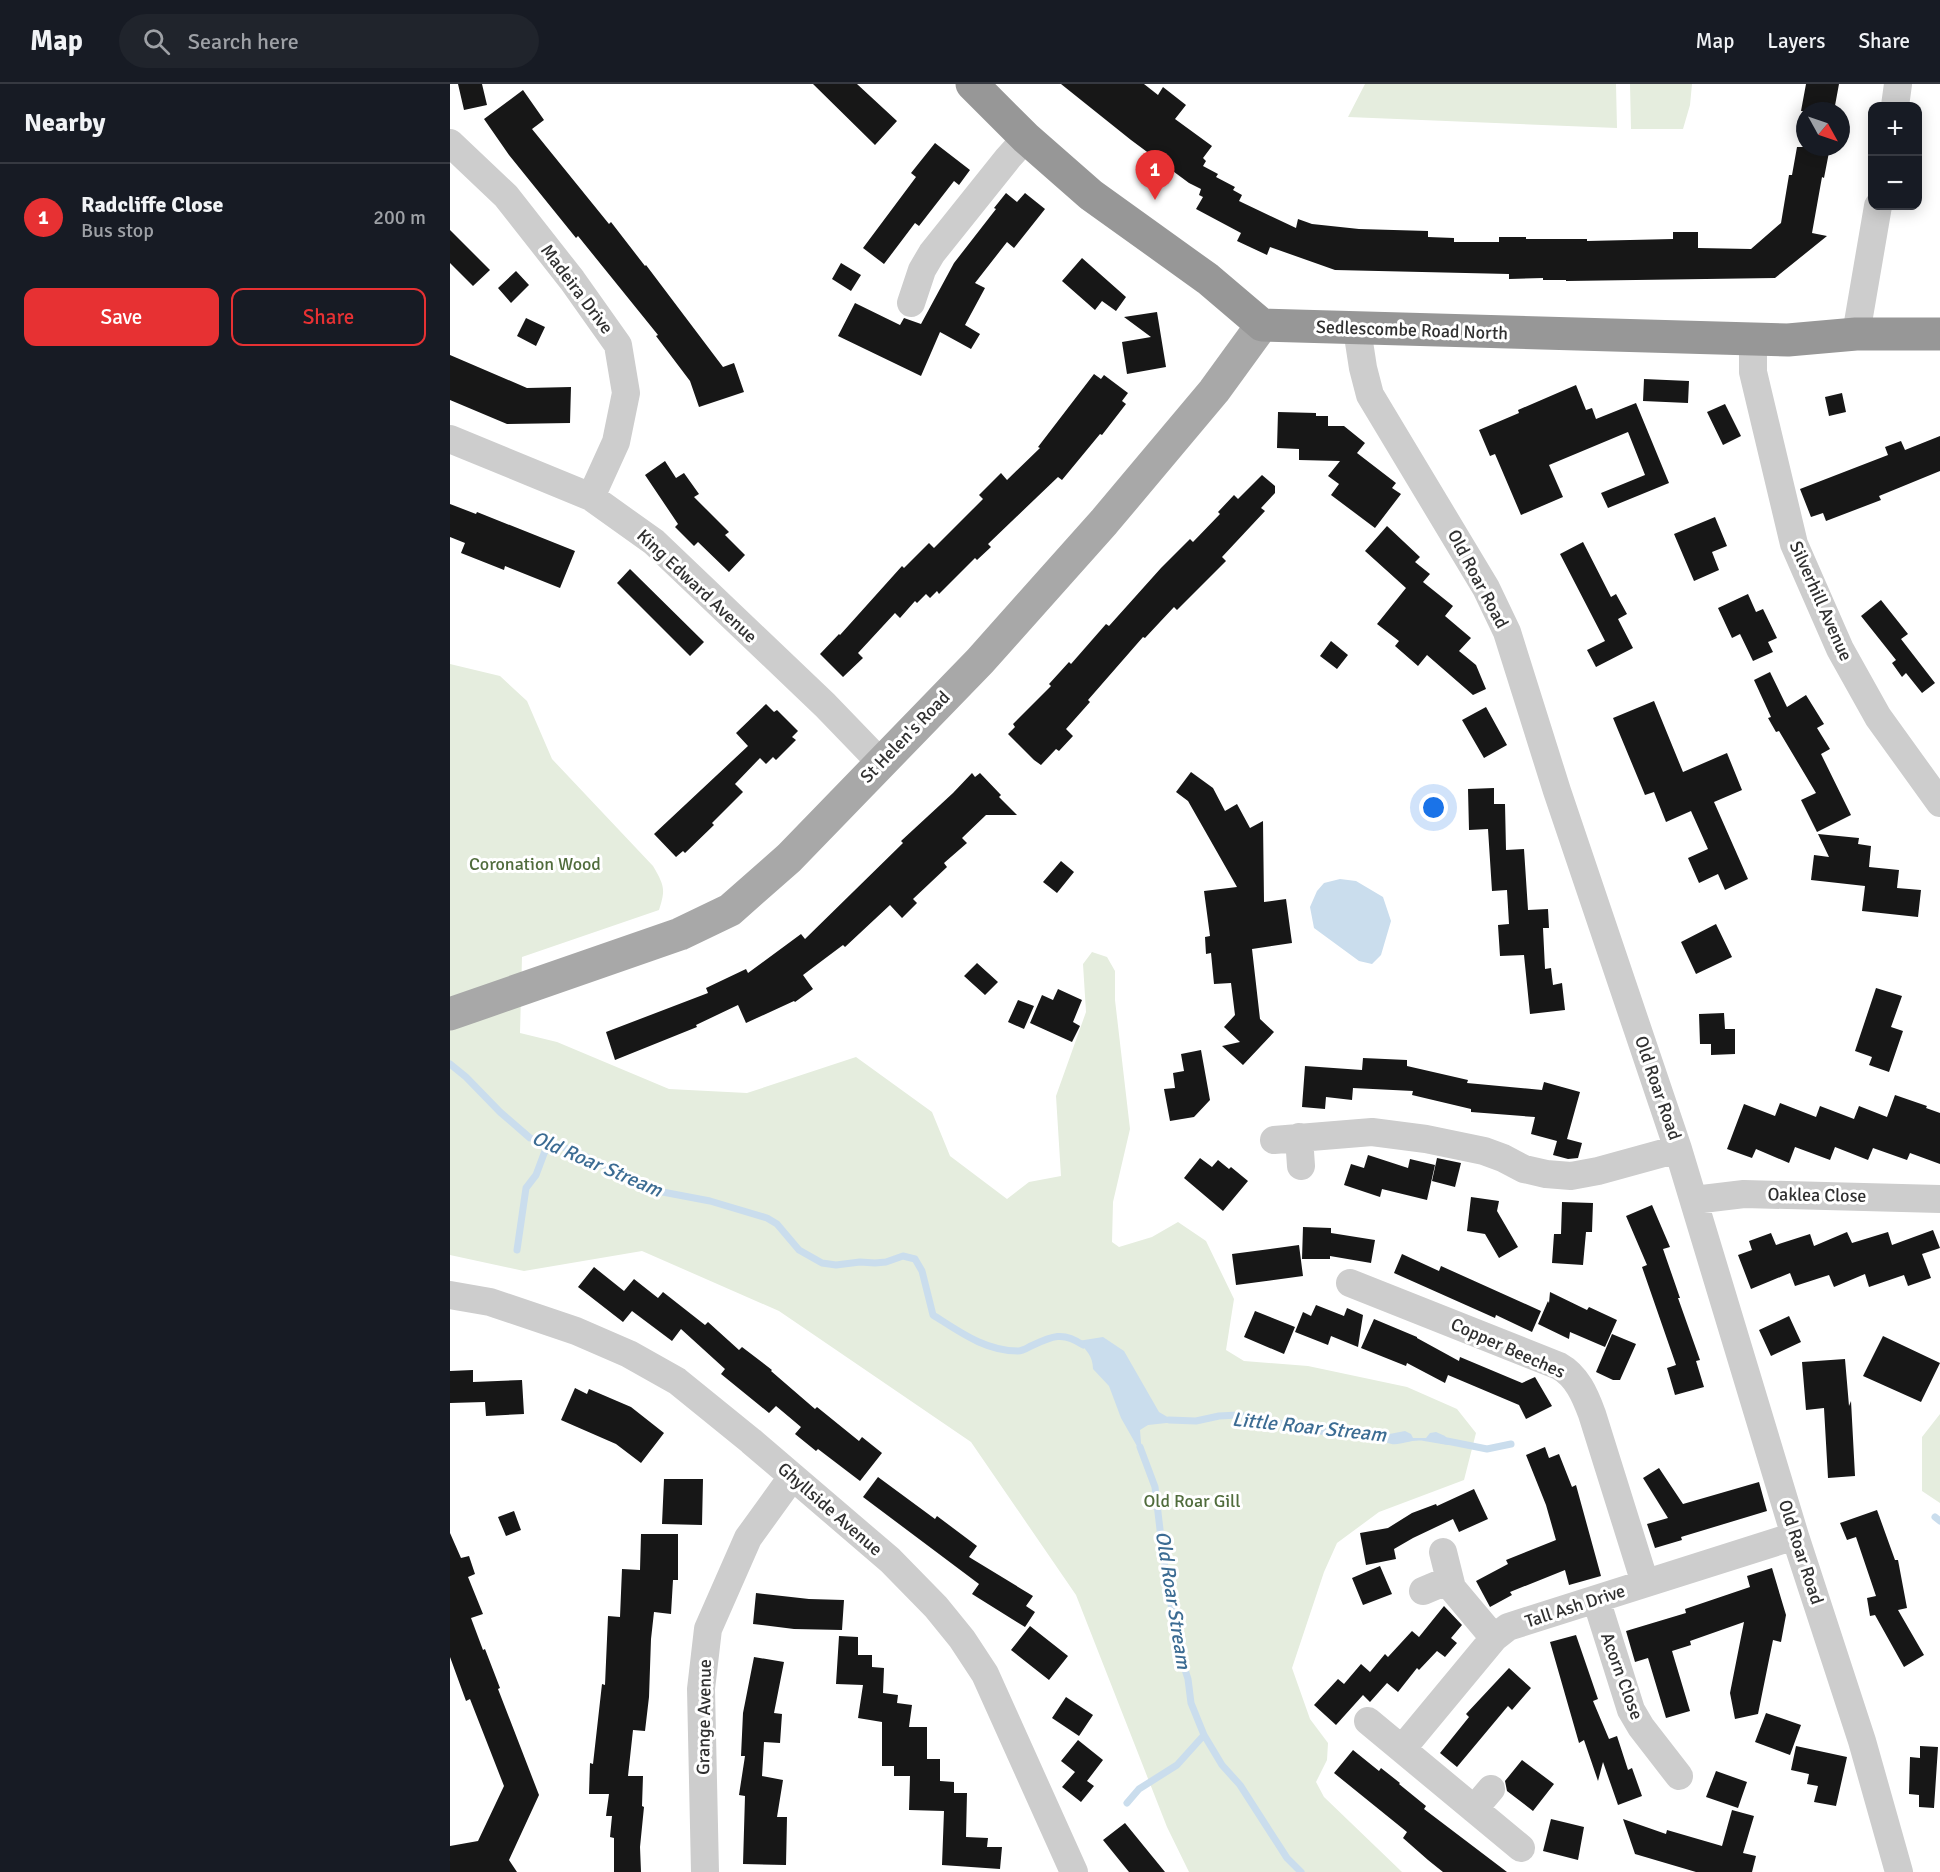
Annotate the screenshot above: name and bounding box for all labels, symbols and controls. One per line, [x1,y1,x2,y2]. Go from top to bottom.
search box [119,14,539,68]
text: Map [30,24,83,58]
icon: search [140,25,173,58]
text: Search here [188,28,299,55]
text: Map [1696,28,1734,54]
text: Layers [1767,28,1825,54]
text: Share [1858,28,1910,54]
north arrow [1796,102,1850,156]
map controls [1868,102,1922,210]
button: + [1868,102,1922,156]
text: Nearby [24,107,105,139]
pin: 1 [1136,150,1174,200]
button: − [1868,156,1922,210]
text: Radcliffe Close [81,191,224,218]
text: 1 [38,205,49,230]
text: 200 m [373,205,426,230]
text: Bus stop [81,218,154,243]
street label: Madeira Drive [536,240,618,338]
button: Save [24,288,219,346]
button: Share [231,288,426,346]
street label: Sedlescombe Road North [1316,316,1508,344]
street label: King Edward Avenue [632,525,762,647]
street label: Old Roar Road [1443,526,1513,632]
street label: Silverhill Avenue [1785,538,1857,664]
street label: St Helen's Road [856,686,954,788]
your location [1419,793,1448,822]
park label: Coronation Wood [469,853,601,875]
street label: Old Roar Road [1630,1033,1686,1143]
water label: Old Roar Stream [528,1125,667,1203]
street label: Oaklea Close [1767,1183,1867,1207]
street label: Copper Beeches [1447,1313,1569,1383]
water label: Little Roar Stream [1231,1406,1388,1448]
street label: Ghyllside Avenue [773,1458,887,1560]
park label: Old Roar Gill [1144,1490,1241,1512]
street label: Old Roar Road [1774,1497,1828,1607]
water label: Old Roar Stream [1150,1529,1196,1672]
street label: Tall Ash Drive [1522,1579,1628,1633]
street label: Acorn Close [1596,1629,1648,1723]
street label: Grange Avenue [692,1659,716,1775]

